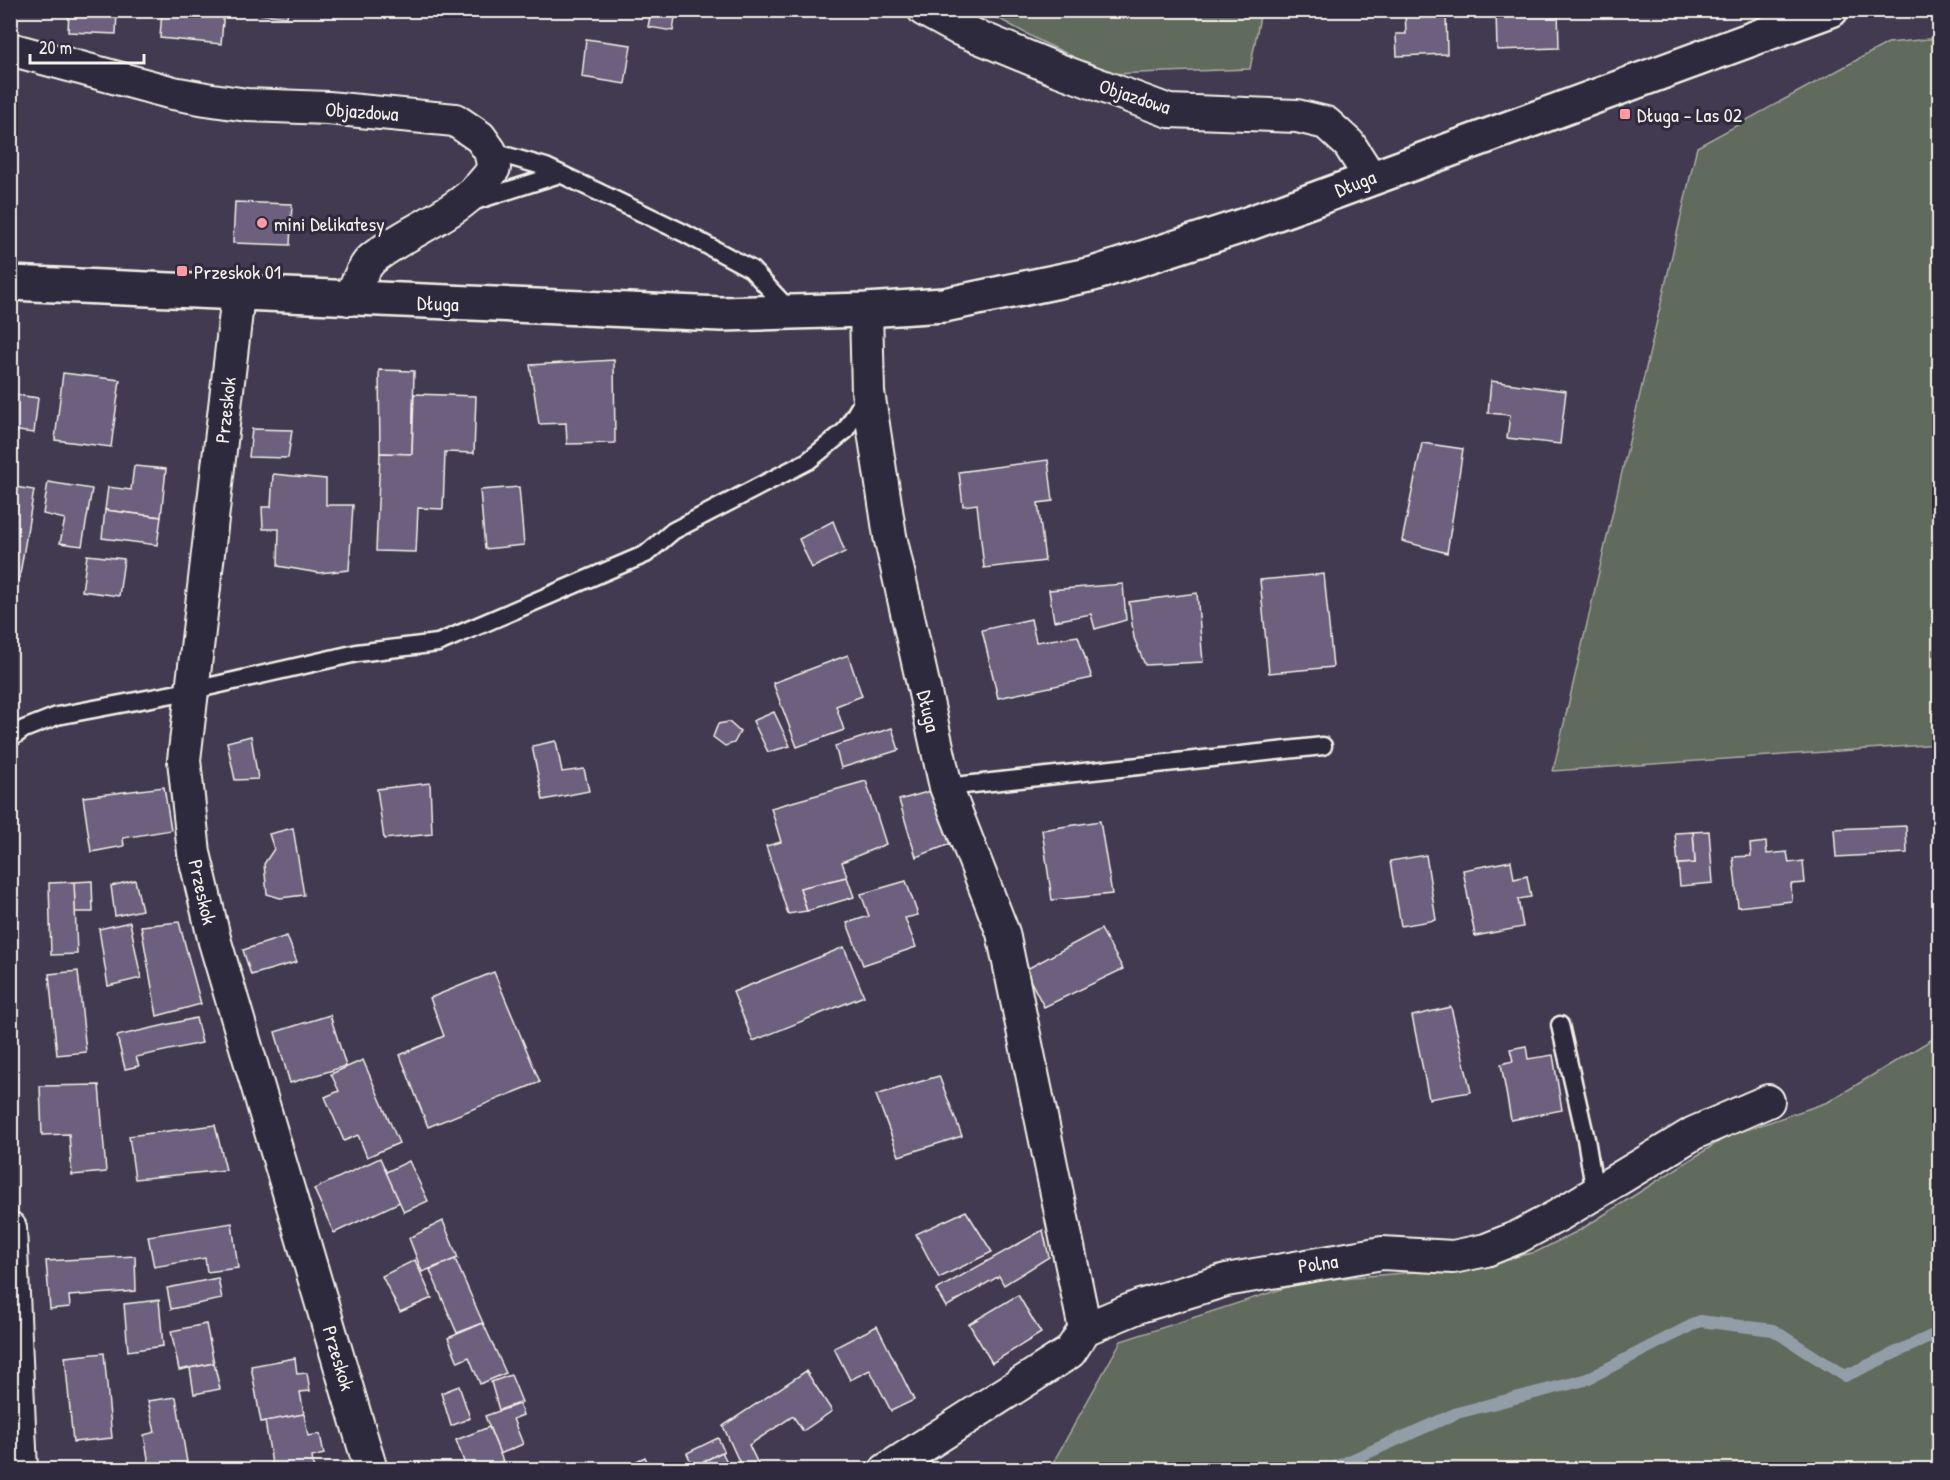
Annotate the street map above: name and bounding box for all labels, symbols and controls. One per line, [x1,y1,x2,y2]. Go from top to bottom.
scale bar [30,27,144,65]
text: 20 m [39,35,72,60]
street label: Objazdowa [1096,72,1174,120]
street label: Objazdowa [324,95,400,127]
place label: Długa - Las 02 [1637,101,1743,128]
marker: Długa - Las 02 [1618,107,1632,121]
street label: Długa [1331,163,1380,203]
place label: mini Delikatesy [274,210,385,237]
marker: mini Delikatesy [255,216,269,230]
place label: Przeskok 01 [194,258,281,285]
marker: Przeskok 01 [175,264,189,278]
street label: Długa [417,289,460,317]
street label: Przeskok [208,376,242,444]
street label: Długa [911,688,947,735]
street label: Przeskok [182,857,224,927]
street label: Polna [1296,1247,1340,1279]
street label: Przeskok [316,1322,362,1394]

